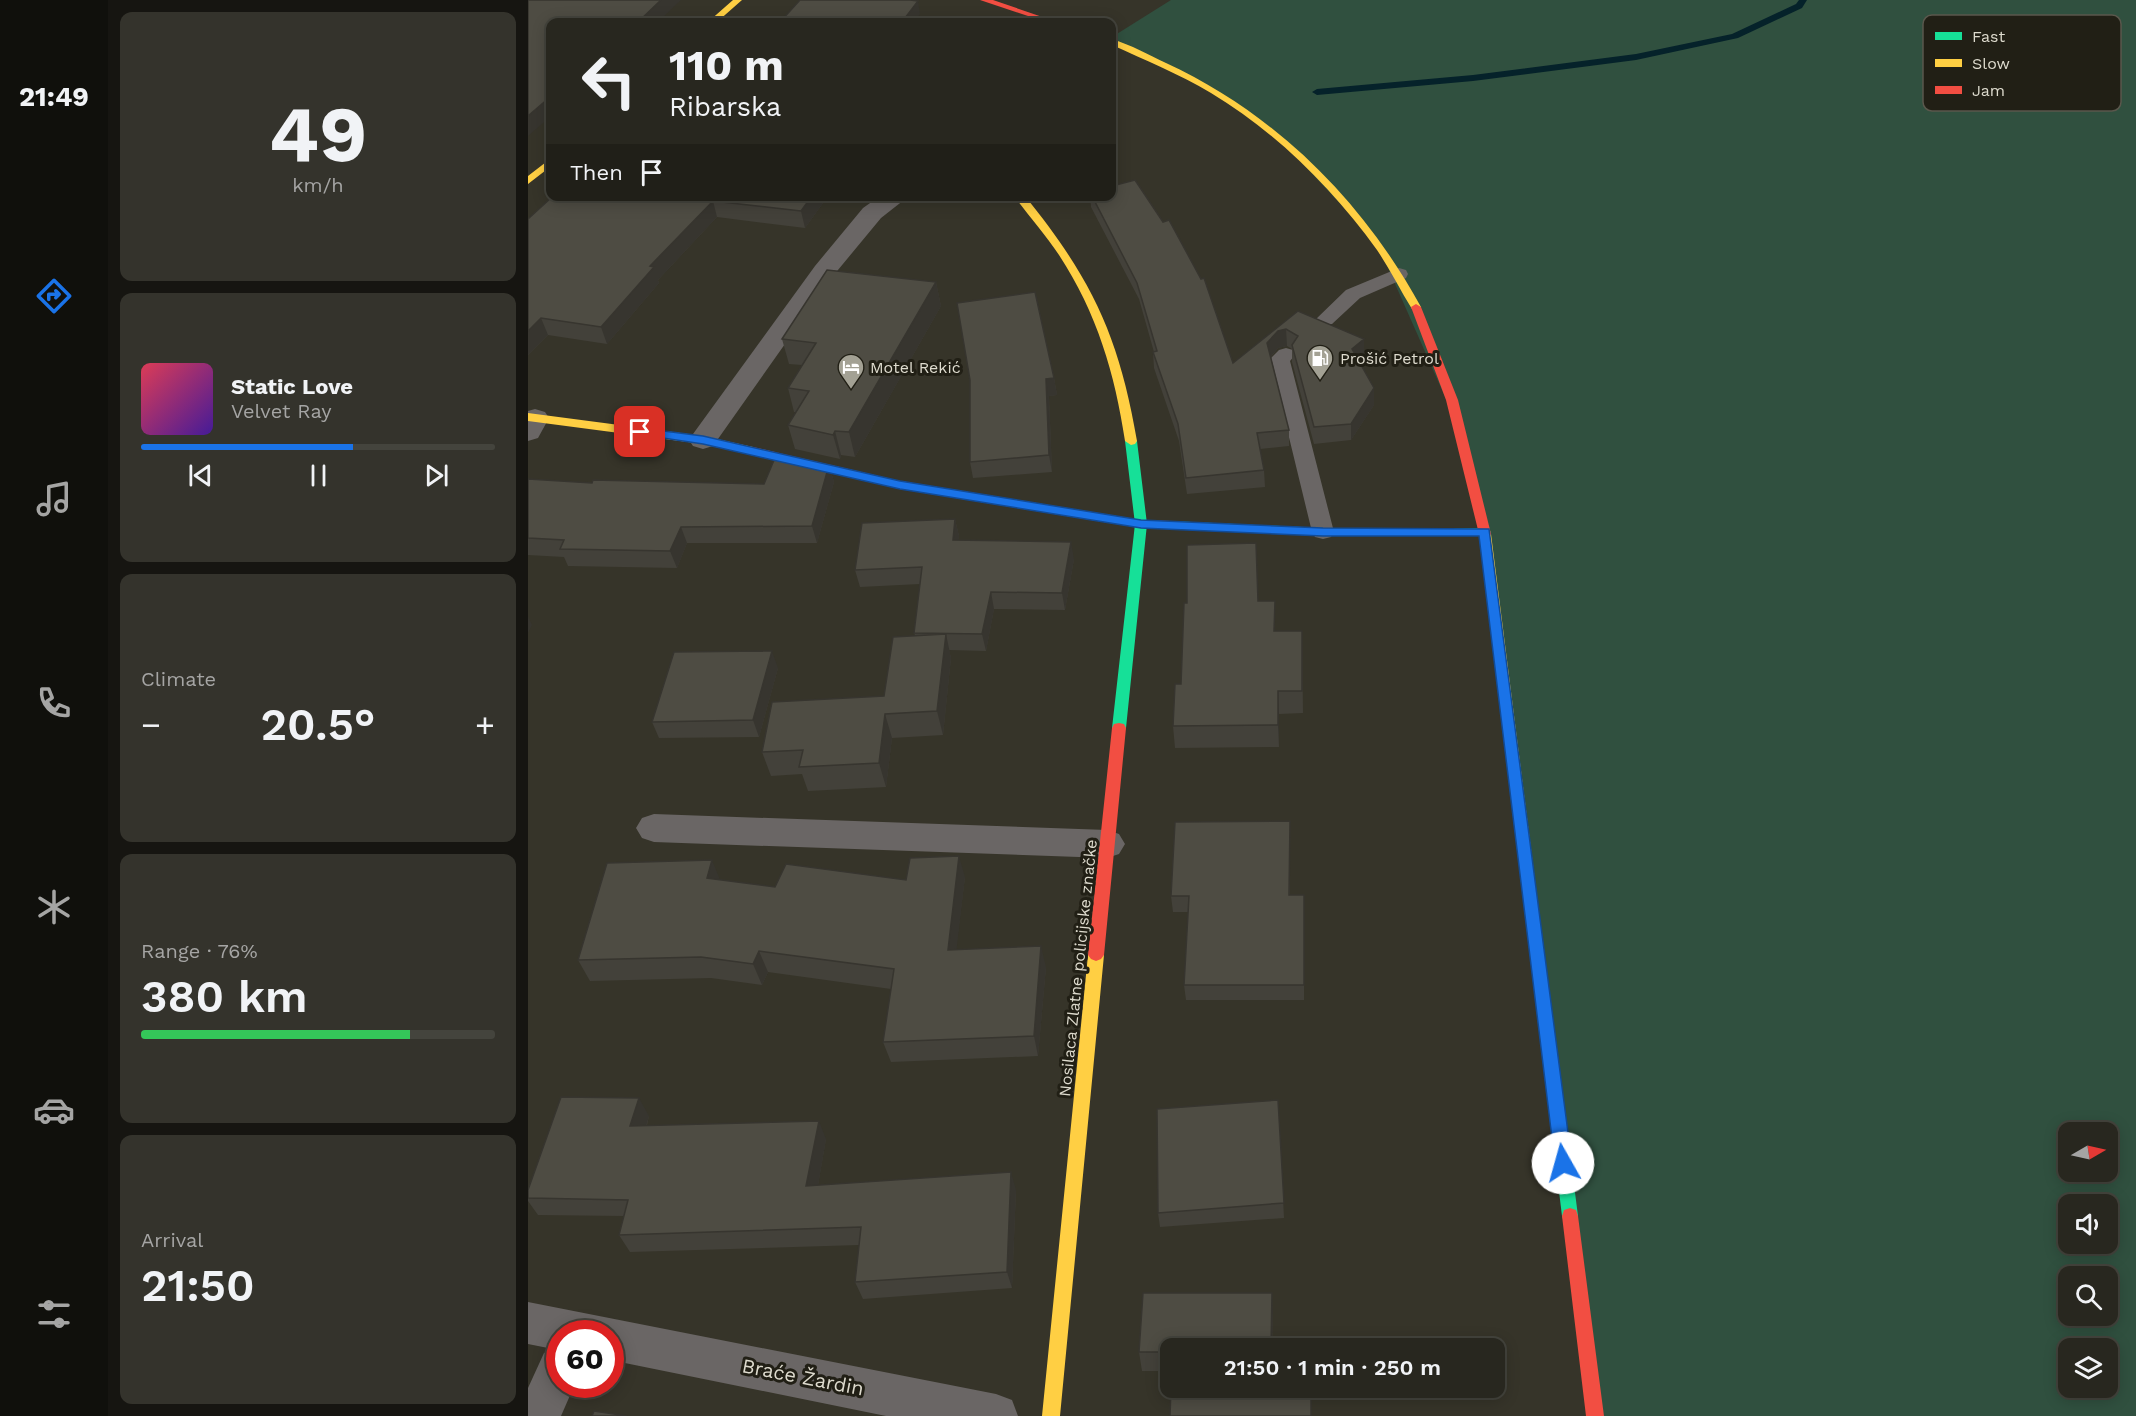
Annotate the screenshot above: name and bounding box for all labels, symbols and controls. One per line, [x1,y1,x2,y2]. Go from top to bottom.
legend [1923,15,2121,111]
text: Fast [1972,27,2005,46]
text: 110 m [669,41,784,90]
icon: left [570,42,648,120]
text: Slow [1972,54,2010,73]
text: 21:49 [19,81,89,113]
text: Jam [1972,81,2005,100]
text: 49 [269,88,367,180]
text: Ribarska [669,91,781,123]
icon: arrive [635,156,668,189]
text: Then [570,160,623,185]
text: km/h [292,173,344,197]
icon: directions [33,275,75,317]
fuel station icon: Prošić Petrol [1305,343,1335,381]
place label: Prošić Petrol [1340,349,1439,368]
hotel icon: Motel Rekić [836,352,866,390]
place label: Motel Rekić [870,358,961,377]
text: Static Love [231,374,353,399]
text: Velvet Ray [231,399,332,423]
pin [614,406,665,457]
icon: arrive [623,415,656,448]
icon: previous [184,459,217,492]
icon: pause [302,459,335,492]
icon: next [420,459,453,492]
icon: music [33,478,75,520]
text: Climate [141,667,216,691]
icon: phone [33,682,75,724]
text: 20.5° [260,698,376,751]
text: − [141,705,161,744]
text: + [475,705,495,744]
street label: Nosilaca Zlatne policijske značke [1055,838,1101,1098]
icon: climate [33,886,75,928]
text: Range · 76% [141,939,258,963]
text: 380 km [141,970,308,1023]
icon: car [33,1089,75,1131]
north arrow [2058,1122,2118,1182]
map controls [2058,1122,2118,1398]
position arrow [1531,1131,1595,1195]
button: sound [2058,1194,2118,1254]
text: Arrival [141,1228,203,1252]
text: 21:50 [141,1259,255,1312]
button: search [2058,1266,2118,1326]
icon: filters [33,1293,75,1335]
speed limit sign: 60 [546,1320,624,1398]
button: layers [2058,1338,2118,1398]
street label: Braće Žardin [740,1353,866,1401]
text: 21:50 · 1 min · 250 m [1224,1355,1441,1380]

